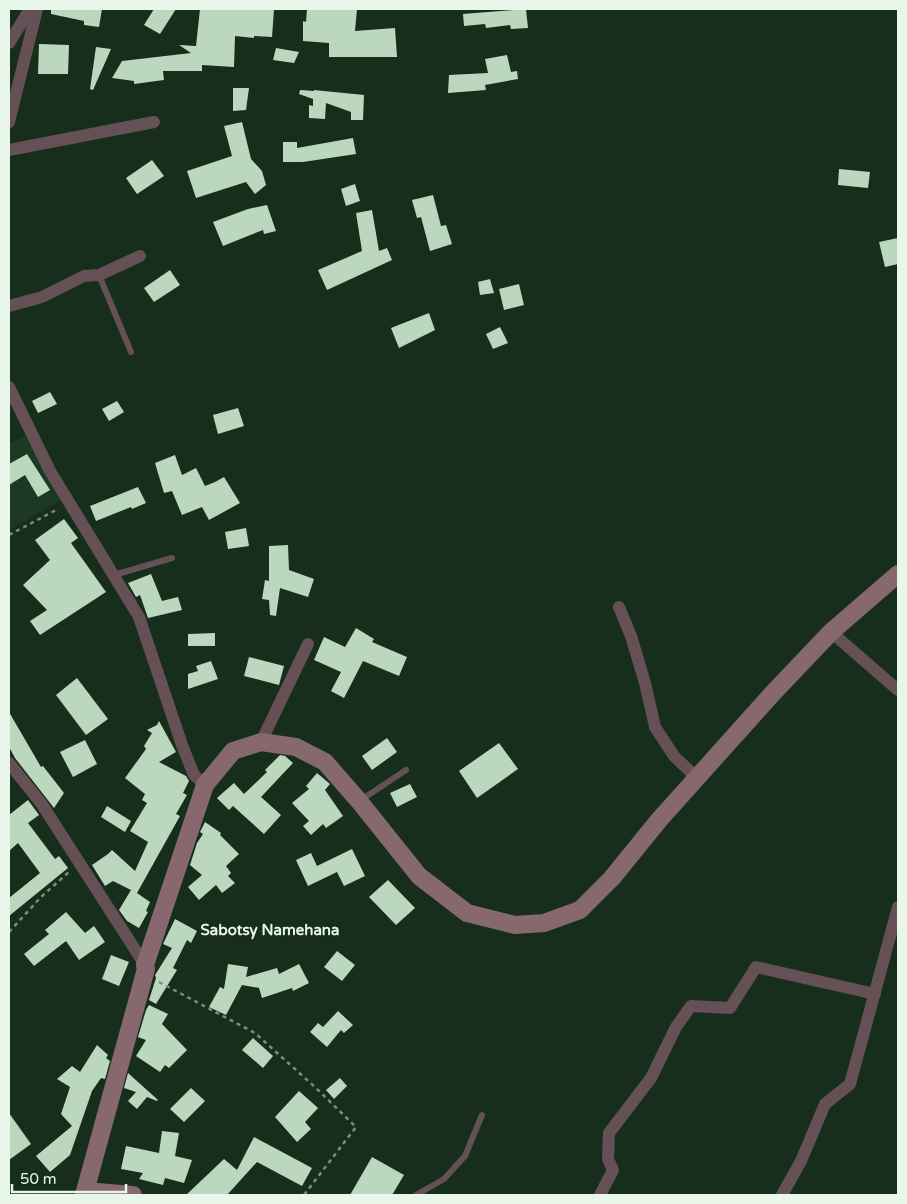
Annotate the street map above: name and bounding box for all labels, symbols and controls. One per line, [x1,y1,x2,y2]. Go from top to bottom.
district label: Sabotsy Namehana [201,921,339,940]
scale bar [12,1162,126,1194]
text: 50 m [20,1170,57,1188]

